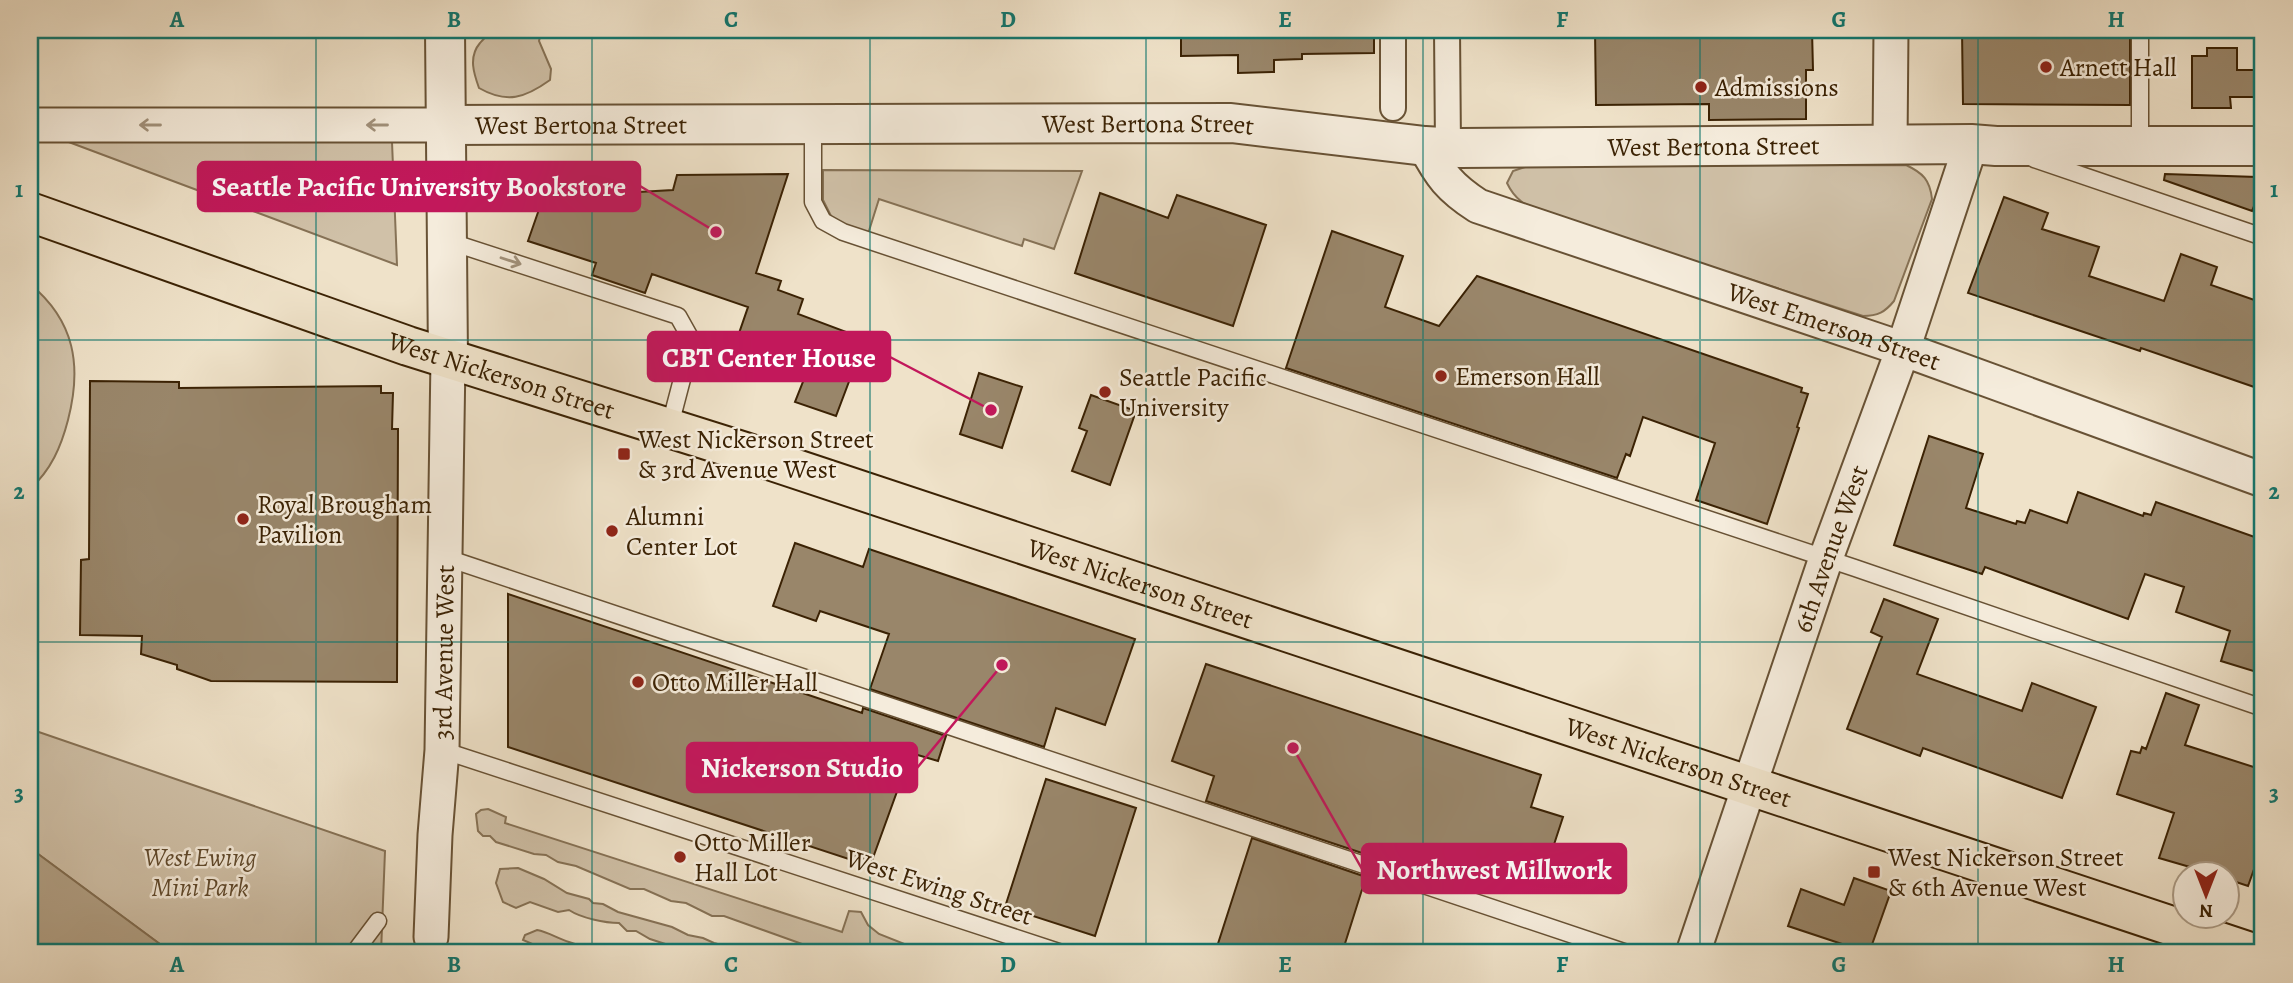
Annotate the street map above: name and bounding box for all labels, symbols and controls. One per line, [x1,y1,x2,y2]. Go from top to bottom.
text: A [169,4,185,35]
text: B [447,4,461,35]
text: C [724,4,738,35]
text: D [1000,4,1016,35]
text: E [1278,4,1292,35]
text: F [1556,4,1569,35]
text: G [1831,4,1847,35]
text: H [2107,4,2125,35]
place label: Arnett Hall [2059,50,2177,85]
marker: Arnett Hall [2038,59,2054,75]
place label: Admissions [1714,70,1839,105]
marker: Admissions [1693,79,1709,95]
street label: West Bertona Street [1041,105,1256,143]
street label: West Bertona Street [474,107,688,142]
one-way arrow [139,118,162,132]
one-way arrow [366,118,389,132]
street label: West Bertona Street [1606,128,1820,164]
callout: Seattle Pacific University Bookstore [198,162,640,211]
text: Seattle Pacific University Bookstore [212,168,626,206]
text: 1 [15,174,23,205]
text: 1 [2270,174,2278,205]
one-way arrow [499,256,521,268]
street label: West Emerson Street [1722,273,1946,379]
street label: West Nickerson Street [382,323,620,428]
callout: CBT Center House [648,332,890,381]
text: CBT Center House [662,339,876,377]
place label: Emerson Hall [1455,359,1600,394]
place label: Seattle Pacific University [1119,360,1267,425]
marker: Emerson Hall [1433,368,1449,384]
marker: Seattle Pacific University [1097,384,1113,400]
place label: West Nickerson Street & 3rd Avenue West [637,422,874,487]
marker: West Nickerson Street & 3rd Avenue West [616,446,632,462]
street label: 6th Avenue West [1785,460,1876,637]
text: 2 [13,476,25,507]
text: 2 [2268,476,2280,507]
place label: Royal Brougham Pavilion [257,487,432,552]
place label: Alumni Center Lot [625,499,738,564]
marker: Royal Brougham Pavilion [235,511,251,527]
marker: Alumni Center Lot [604,523,620,539]
street label: West Nickerson Street [1022,529,1258,637]
street label: 3rd Avenue West [425,564,462,740]
place label: Otto Miller Hall [652,665,818,700]
marker: Otto Miller Hall [630,674,646,690]
street label: West Nickerson Street [1560,708,1796,816]
callout: Nickerson Studio [687,743,917,792]
text: Nickerson Studio [701,749,903,787]
text: 3 [14,778,24,809]
text: 3 [2269,778,2279,809]
place label: Otto Miller Hall Lot [694,825,811,890]
park label: West Ewing Mini Park [143,840,257,905]
street label: West Ewing Street [840,840,1037,934]
place label: West Nickerson Street & 6th Avenue West [1887,840,2124,905]
callout: Northwest Millwork [1362,844,1626,893]
marker: Otto Miller Hall Lot [672,849,688,865]
text: Northwest Millwork [1376,851,1612,889]
north arrow [2170,860,2240,930]
marker: West Nickerson Street & 6th Avenue West [1866,864,1882,880]
text: N [2199,898,2213,924]
text: A [169,949,185,980]
text: B [447,949,461,980]
text: C [724,949,738,980]
text: D [1000,949,1016,980]
text: E [1278,949,1292,980]
text: F [1556,949,1569,980]
text: G [1831,949,1847,980]
text: H [2107,949,2125,980]

